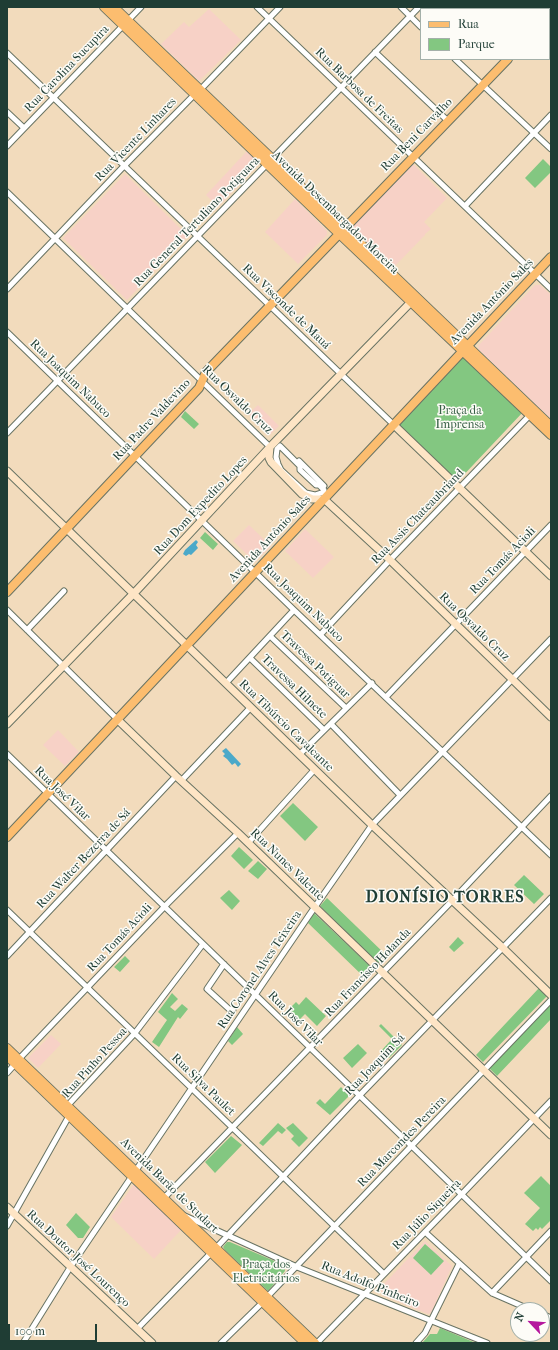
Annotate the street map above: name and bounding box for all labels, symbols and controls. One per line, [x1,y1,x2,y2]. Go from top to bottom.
legend [420,8,550,60]
text: Rua [458,17,479,31]
street label: Rua Carolina Sucupira [22,22,112,116]
text: Parque [458,37,495,51]
street label: Rua Barbosa de Freitas [312,45,406,137]
street label: Rua Vicente Linhares [92,95,180,185]
street label: Rua Beni Carvalho [378,95,456,175]
street label: Avenida Desembargador Moreira [269,149,401,277]
street label: Rua General Tertuliano Potiguara [131,154,263,290]
street label: Avenida Antônio Sales [447,256,537,348]
street label: Rua Visconde de Mauá [239,261,333,353]
street label: Rua Joaquim Nabuco [26,337,114,421]
street label: Rua Osvaldo Cruz [199,363,275,437]
street label: Rua Padre Valdevino [110,376,194,464]
park label: Praça da Imprensa [435,404,485,432]
street label: Rua Dom Expedito Lopes [151,453,251,559]
street label: Rua Assis Chateaubriand [369,466,467,568]
street label: Avenida Antônio Sales [226,493,314,585]
street label: Rua Tomás Acioli [467,524,539,598]
street label: Rua Joaquim Nabuco [259,561,347,645]
street label: Rua Osvaldo Cruz [436,590,512,664]
street label: Travessa Potiguar [277,628,353,702]
street label: Travessa Hilnete [258,652,330,722]
street label: Rua Tibúrcio Cavalcante [236,677,336,775]
street label: Rua José Vilar [31,764,93,824]
street label: Rua Walter Bezerra de Sá [34,806,134,912]
street label: Rua Nunes Valente [247,826,327,904]
district label: DIONÍSIO TORRES [366,888,524,908]
street label: Rua Tomás Acioli [85,901,155,975]
street label: Rua Coronel Alves Teixeira [215,908,305,1032]
street label: Rua Francisco Holanda [322,926,414,1020]
street label: Rua José Vilar [264,988,326,1050]
street label: Rua Pinho Pessoa [60,1025,130,1101]
street label: Rua Joaquim Sá [342,1031,408,1099]
street label: Rua Silva Paulet [168,1051,238,1119]
street label: Rua Marcondes Pereira [355,1094,449,1190]
street label: Avenida Barão de Studart [117,1135,221,1237]
street label: Rua Júlio Siqueira [390,1177,464,1253]
street label: Rua Doutor José Lourenço [23,1207,133,1311]
park label: Praça dos Eletricitários [232,1258,300,1286]
street label: Rua Adolfo Pinheiro [319,1259,421,1311]
north arrow [510,1302,550,1342]
text: N [512,1310,527,1324]
scale bar [10,1316,99,1342]
text: 100 m [15,1324,45,1338]

